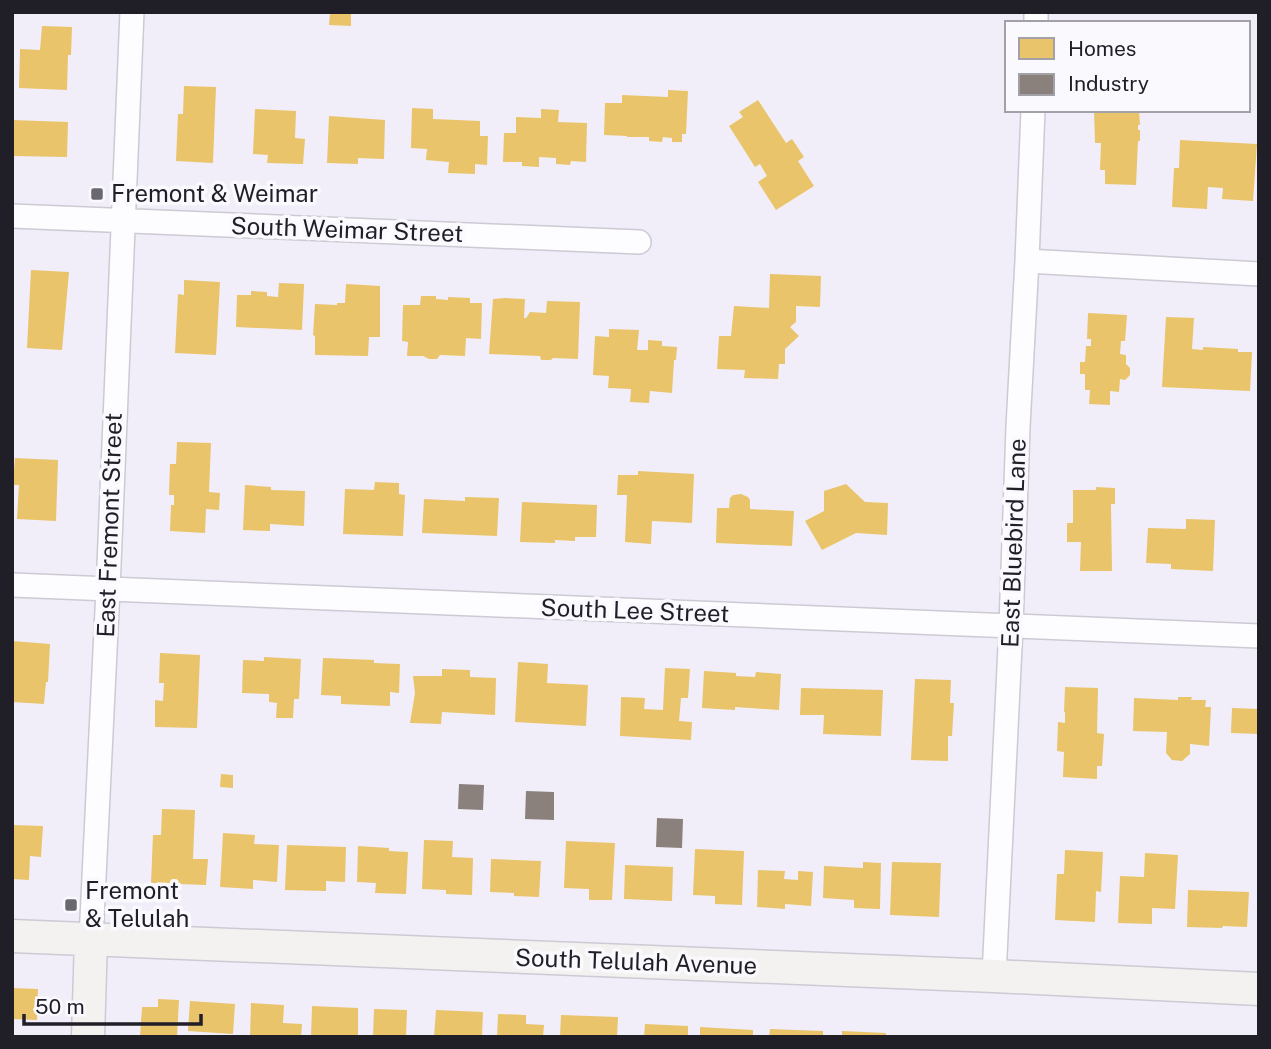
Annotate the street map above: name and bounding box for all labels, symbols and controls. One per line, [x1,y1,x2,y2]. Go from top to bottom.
legend [1005,21,1250,112]
text: Homes [1068,36,1136,61]
text: Industry [1068,71,1149,96]
place label: Fremont & Weimar [111,179,318,207]
marker: Fremont & Weimar [89,186,105,202]
street label: South Weimar Street [230,211,464,247]
street label: East Fremont Street [91,412,127,638]
street label: East Bluebird Lane [995,438,1031,648]
street label: South Lee Street [540,593,730,627]
place label: Fremont & Telulah [85,876,189,932]
marker: Fremont & Telulah [63,897,79,913]
street label: South Telulah Avenue [515,943,758,979]
scale bar [24,982,201,1026]
text: 50 m [35,994,85,1019]

